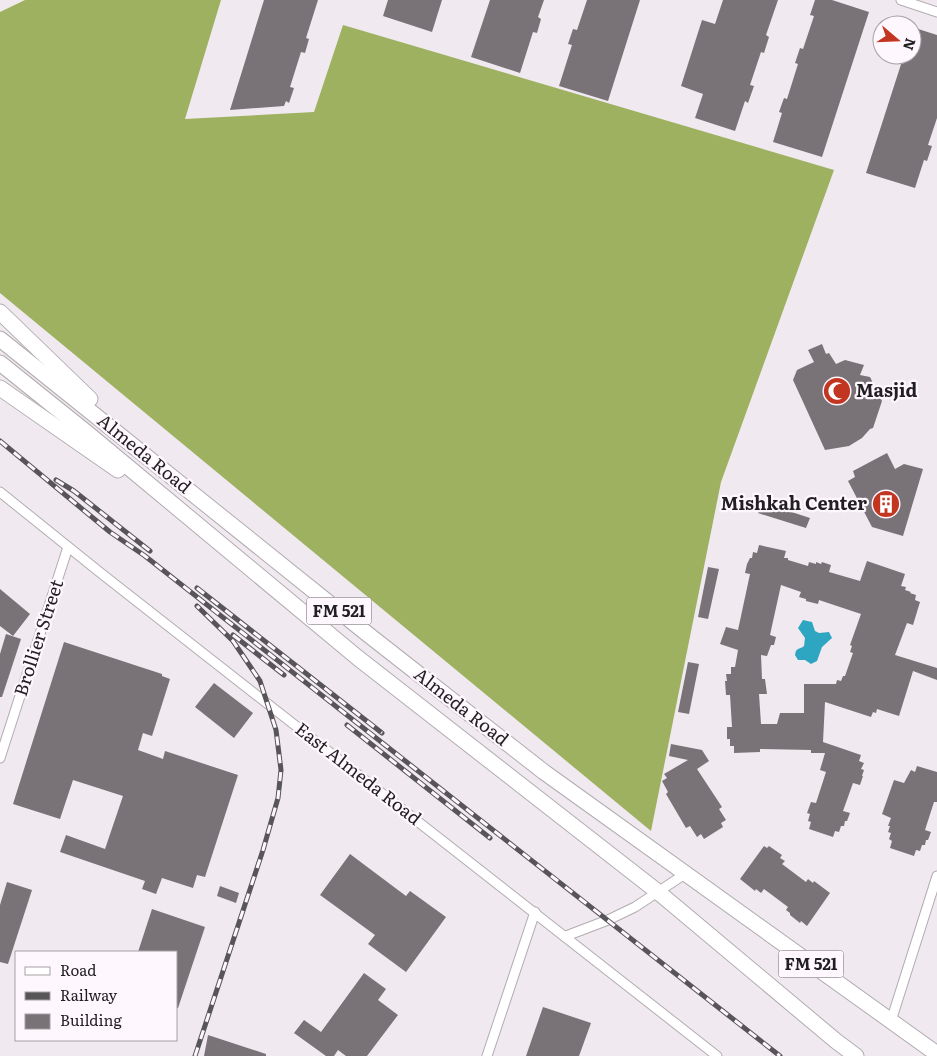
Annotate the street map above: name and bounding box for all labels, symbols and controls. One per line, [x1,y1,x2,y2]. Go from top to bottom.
north arrow [872,15,922,65]
text: N [899,36,922,54]
mosque icon: Masjid [822,376,852,406]
place label: Masjid [856,376,917,403]
street label: Almeda Road [92,407,198,499]
place label: Mishkah Center [721,489,867,516]
building icon: Mishkah Center [871,489,901,519]
street label: Brollier Street [6,575,69,699]
road number: FM 521 [306,598,372,624]
street label: Almeda Road [409,660,515,752]
street label: East Almeda Road [290,715,428,831]
legend [15,951,178,1041]
road number: FM 521 [778,951,844,978]
text: Road [60,958,96,981]
text: Railway [60,983,118,1006]
text: Building [60,1008,122,1031]

